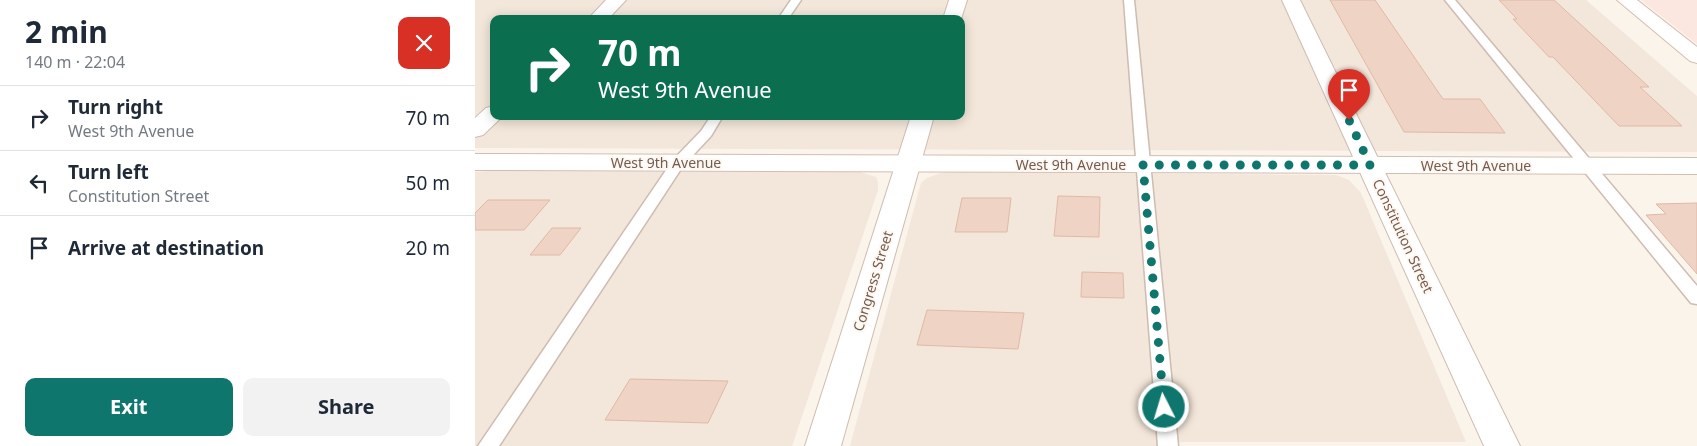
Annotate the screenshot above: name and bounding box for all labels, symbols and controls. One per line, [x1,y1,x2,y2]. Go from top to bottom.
text: 2 min [25,11,108,52]
button: close [398,17,450,69]
text: 70 m [598,29,681,76]
icon: right [515,35,580,100]
text: 140 m · 22:04 [25,51,125,73]
pin [1328,69,1370,120]
text: West 9th Avenue [598,74,772,104]
icon: arrive [1335,76,1363,104]
text: Turn right [68,94,163,120]
icon: right [25,104,53,132]
text: 70 m [406,105,450,131]
text: West 9th Avenue [68,120,194,142]
street label: West 9th Avenue [611,153,721,172]
street label: West 9th Avenue [1016,155,1126,174]
street label: West 9th Avenue [1421,156,1531,175]
text: Turn left [68,159,149,185]
icon: left [25,169,53,197]
text: 50 m [406,170,450,196]
street label: Constitution Street [1369,176,1438,296]
text: Constitution Street [68,185,209,207]
street label: Congress Street [848,228,897,333]
icon: arrive [25,234,53,262]
text: Arrive at destination [68,235,264,261]
text: 20 m [406,235,450,261]
button: Exit [25,378,233,436]
button: Share [243,378,450,436]
position arrow [1137,380,1189,432]

